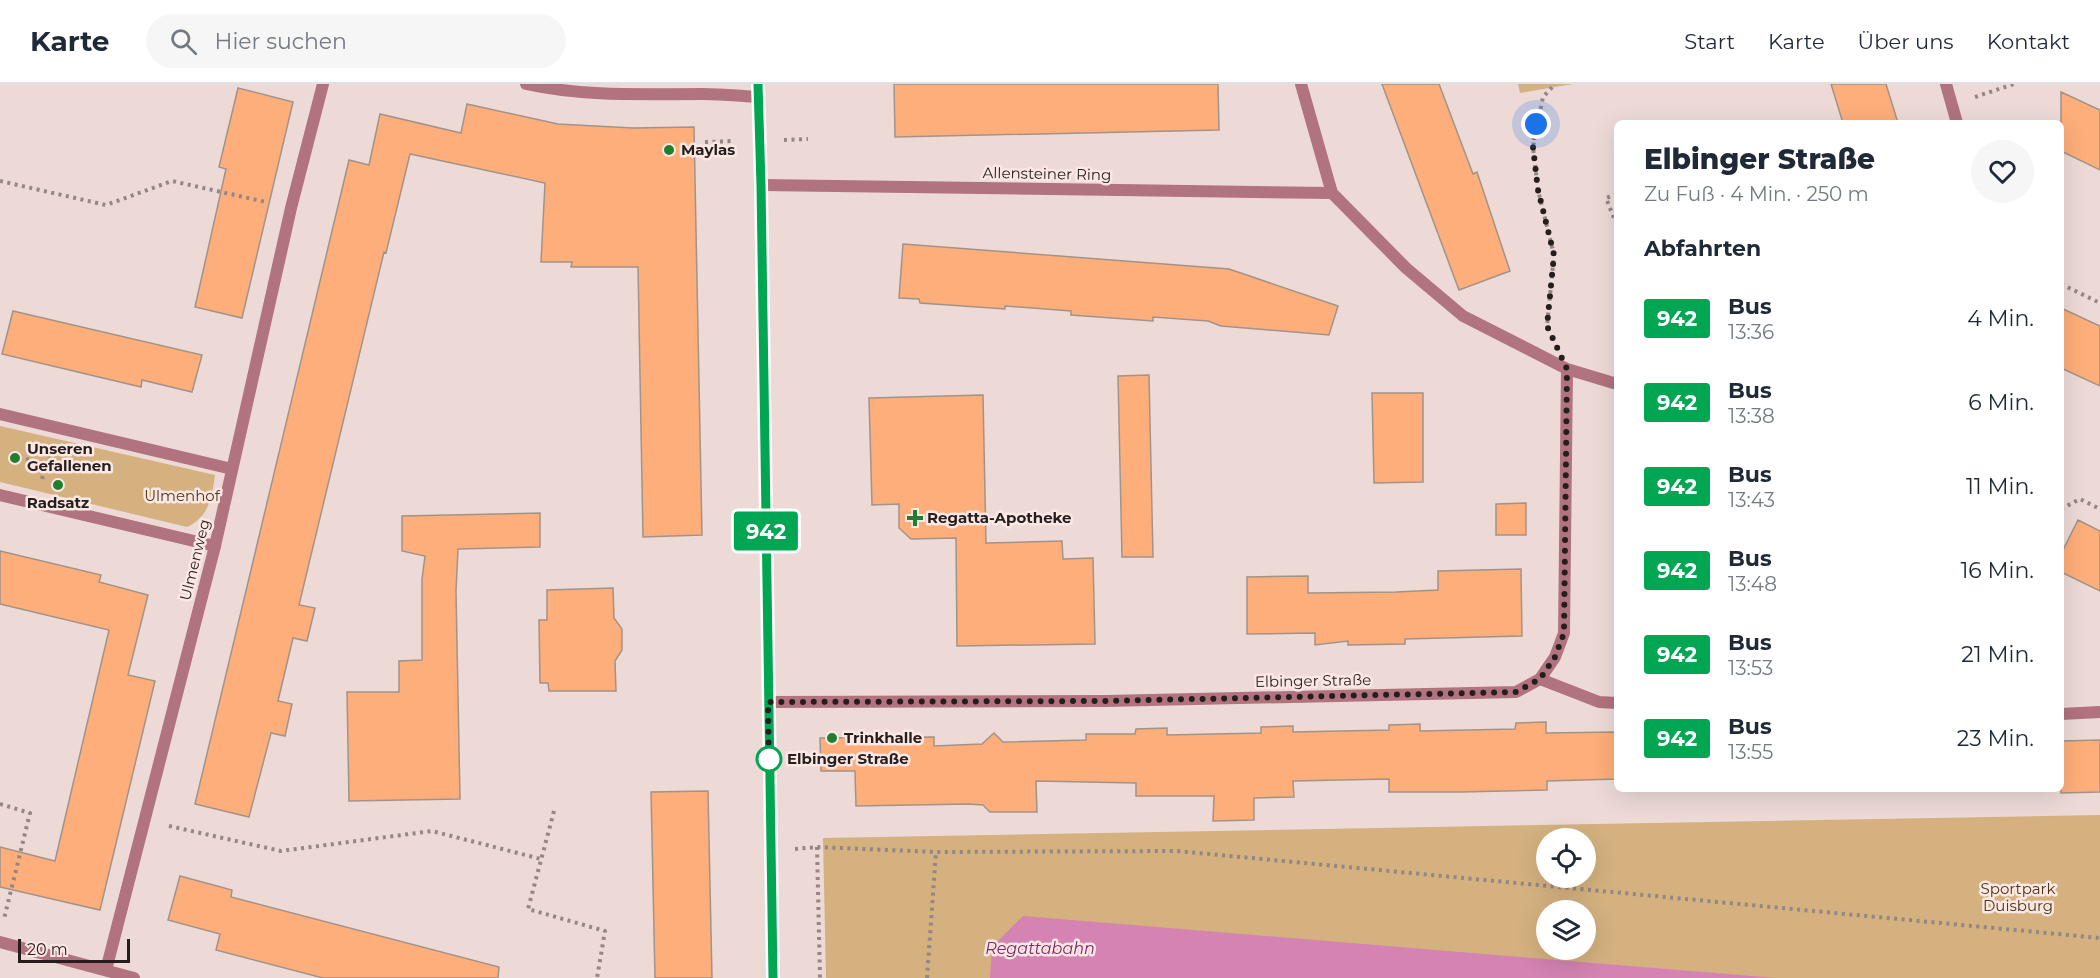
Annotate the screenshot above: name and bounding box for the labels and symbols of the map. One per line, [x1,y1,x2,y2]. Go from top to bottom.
your location [1521,109,1551,139]
place label: Maylas [681,140,735,159]
marker: Maylas [662,143,676,157]
street label: Allensteiner Ring [983,163,1112,184]
place label: Unseren Gefallenen [27,439,112,475]
marker: Unseren Gefallenen [8,451,22,465]
marker: Radsatz [51,478,65,492]
park label: Ulmenhof [144,486,221,505]
place label: Radsatz [27,493,89,512]
place label: Regatta-Apotheke [927,508,1072,527]
marker: Regatta-Apotheke [908,511,922,525]
line badge: 942 [732,512,801,550]
street label: Ulmenweg [175,517,214,603]
street label: Elbinger Straße [1255,670,1371,691]
place label: Trinkhalle [844,728,922,747]
marker: Trinkhalle [825,731,839,745]
marker: Elbinger Straße [756,746,782,772]
place label: Elbinger Straße [787,749,909,768]
park label: Sportpark Duisburg [1981,879,2056,915]
scale bar [18,936,130,964]
water label: Regattabahn [985,939,1095,958]

